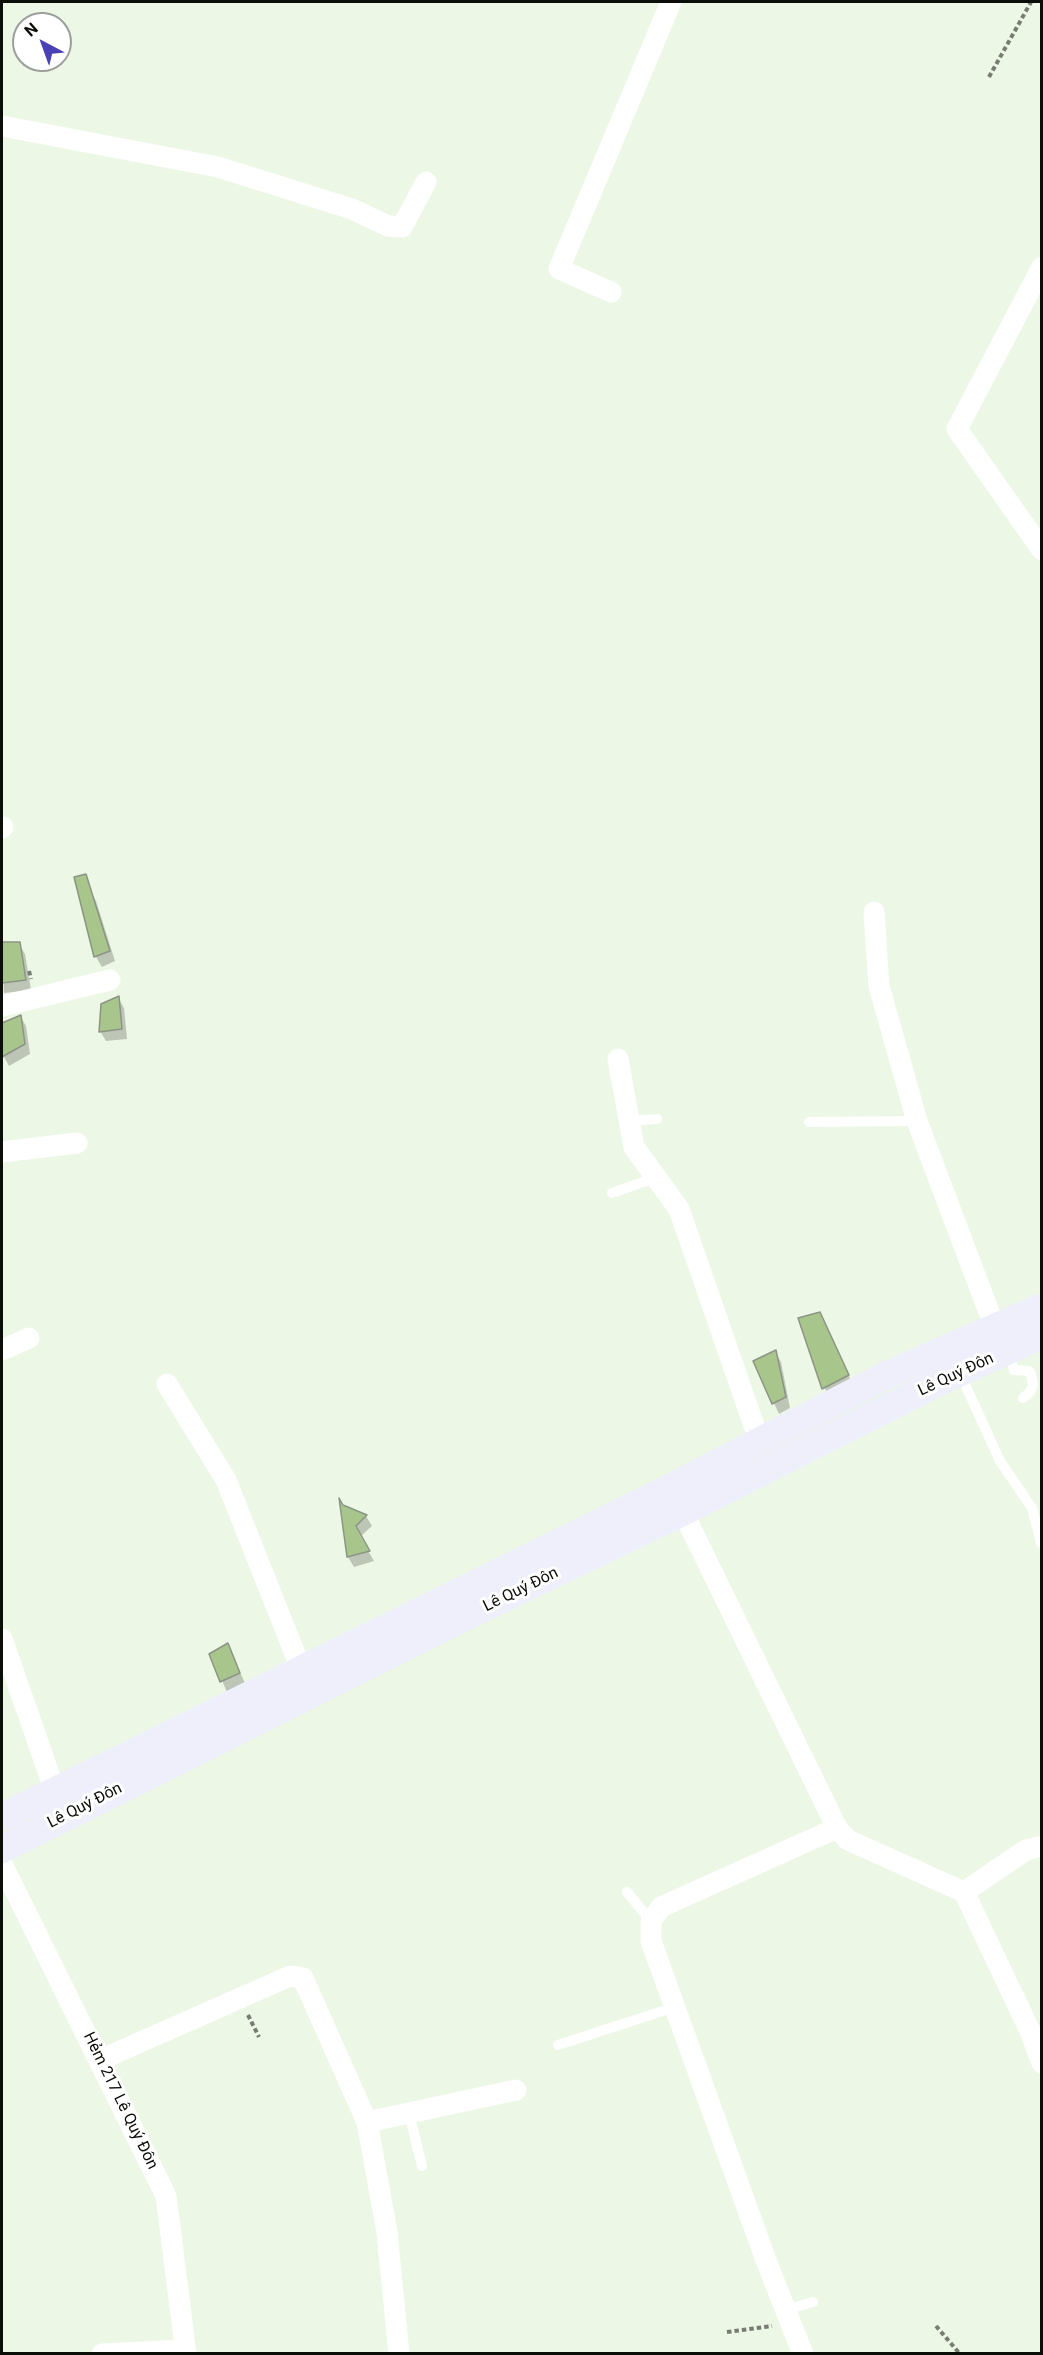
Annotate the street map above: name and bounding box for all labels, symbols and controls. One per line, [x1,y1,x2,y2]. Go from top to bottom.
north arrow [12,12,72,72]
text: N [21,19,42,40]
street label: Lê Quý Đôn [915,1349,997,1401]
street label: Lê Quý Đôn [480,1564,562,1616]
street label: Lê Quý Đôn [44,1779,126,1833]
street label: Hẻm 217 Lê Quý Đôn [78,2029,162,2173]

